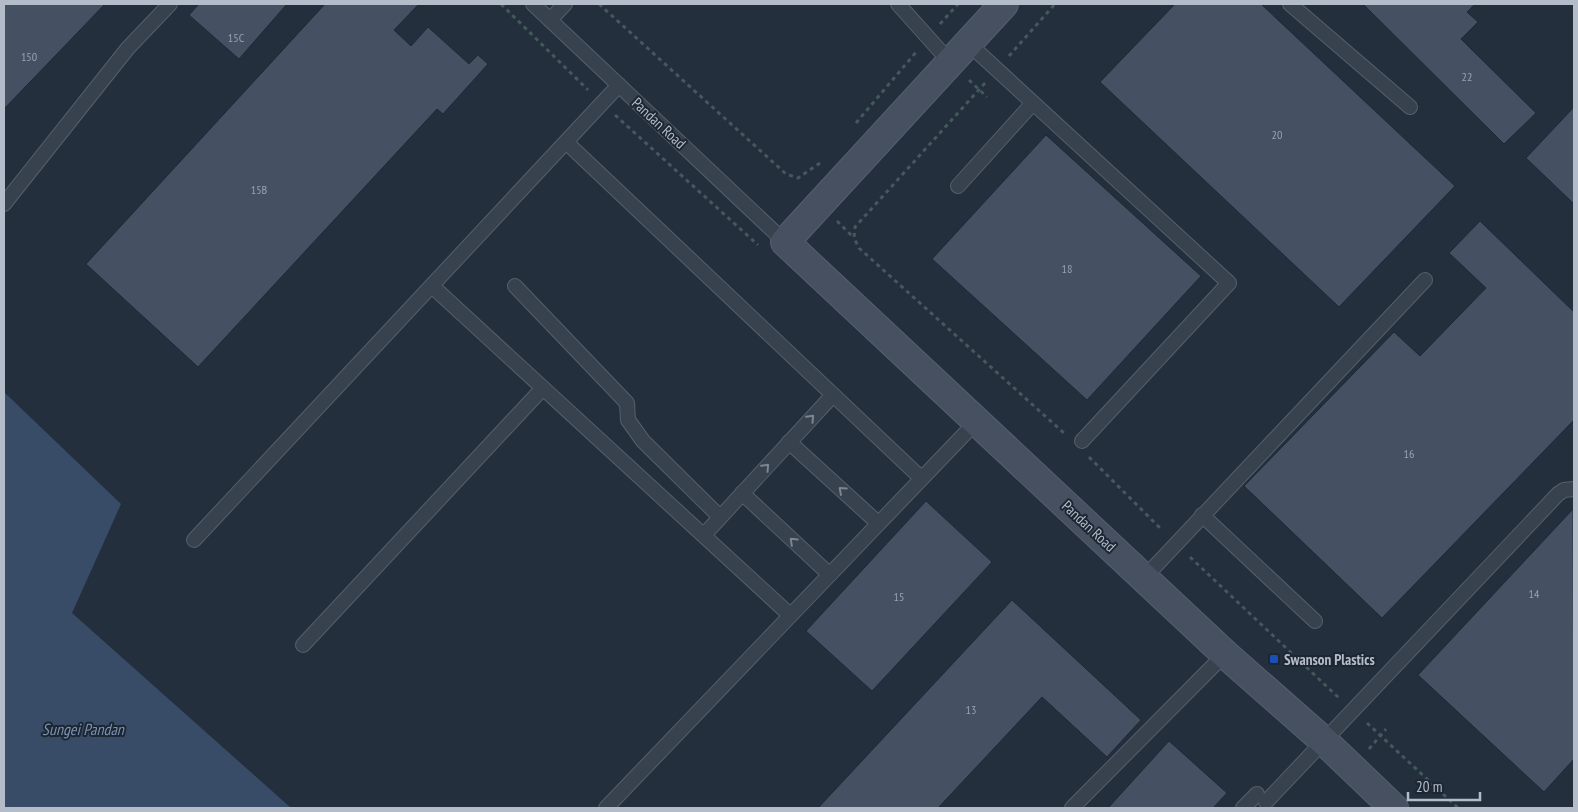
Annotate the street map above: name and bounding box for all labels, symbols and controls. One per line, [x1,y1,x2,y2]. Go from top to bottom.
house number: 15C [228,30,245,45]
house number: 150 [21,49,37,64]
house number: 22 [1462,69,1472,84]
street label: Pandan Road [628,93,690,153]
house number: 20 [1272,127,1282,142]
house number: 15B [251,182,268,197]
house number: 18 [1062,261,1072,276]
one-way arrow [805,415,814,424]
house number: 16 [1404,446,1414,461]
one-way arrow [760,464,769,473]
one-way arrow [838,487,847,496]
street label: Pandan Road [1058,496,1120,556]
one-way arrow [790,538,799,547]
house number: 14 [1529,586,1540,601]
house number: 15 [894,589,904,604]
place label: Swanson Plastics [1284,650,1375,669]
marker: Swanson Plastics [1268,653,1280,665]
house number: 13 [966,702,976,717]
water label: Sungei Pandan [42,719,125,739]
scale bar [1408,770,1480,802]
text: 20 m [1416,777,1442,796]

